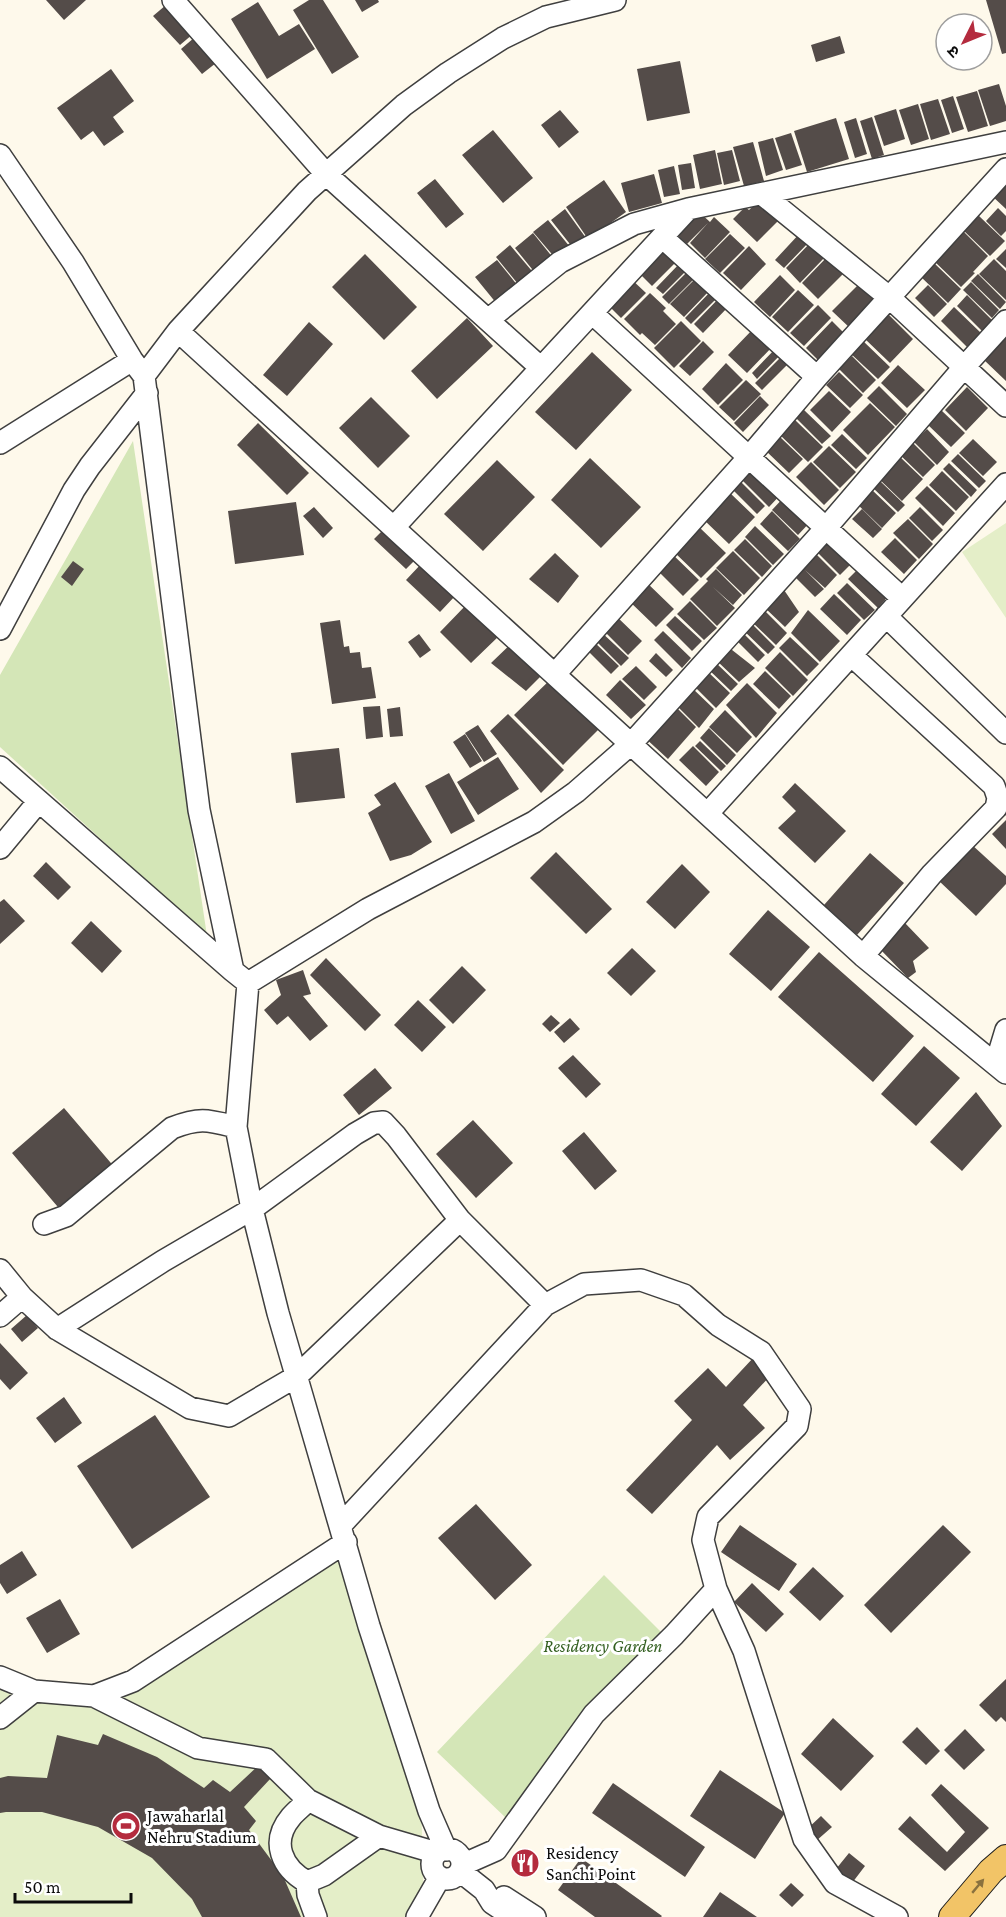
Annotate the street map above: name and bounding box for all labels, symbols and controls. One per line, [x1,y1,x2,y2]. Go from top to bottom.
north arrow [934,12,994,72]
text: उ [944,42,963,61]
park label: Residency Garden [544,1636,662,1656]
place label: Jawaharlal Nehru Stadium [145,1806,257,1847]
sports icon: Jawaharlal Nehru Stadium [110,1810,142,1842]
place label: Residency Sanchi Point [546,1843,637,1884]
restaurant icon: Residency Sanchi Point [509,1847,541,1879]
scale bar [15,1866,130,1904]
text: 50 m [24,1877,61,1897]
one-way arrow [971,1879,984,1894]

